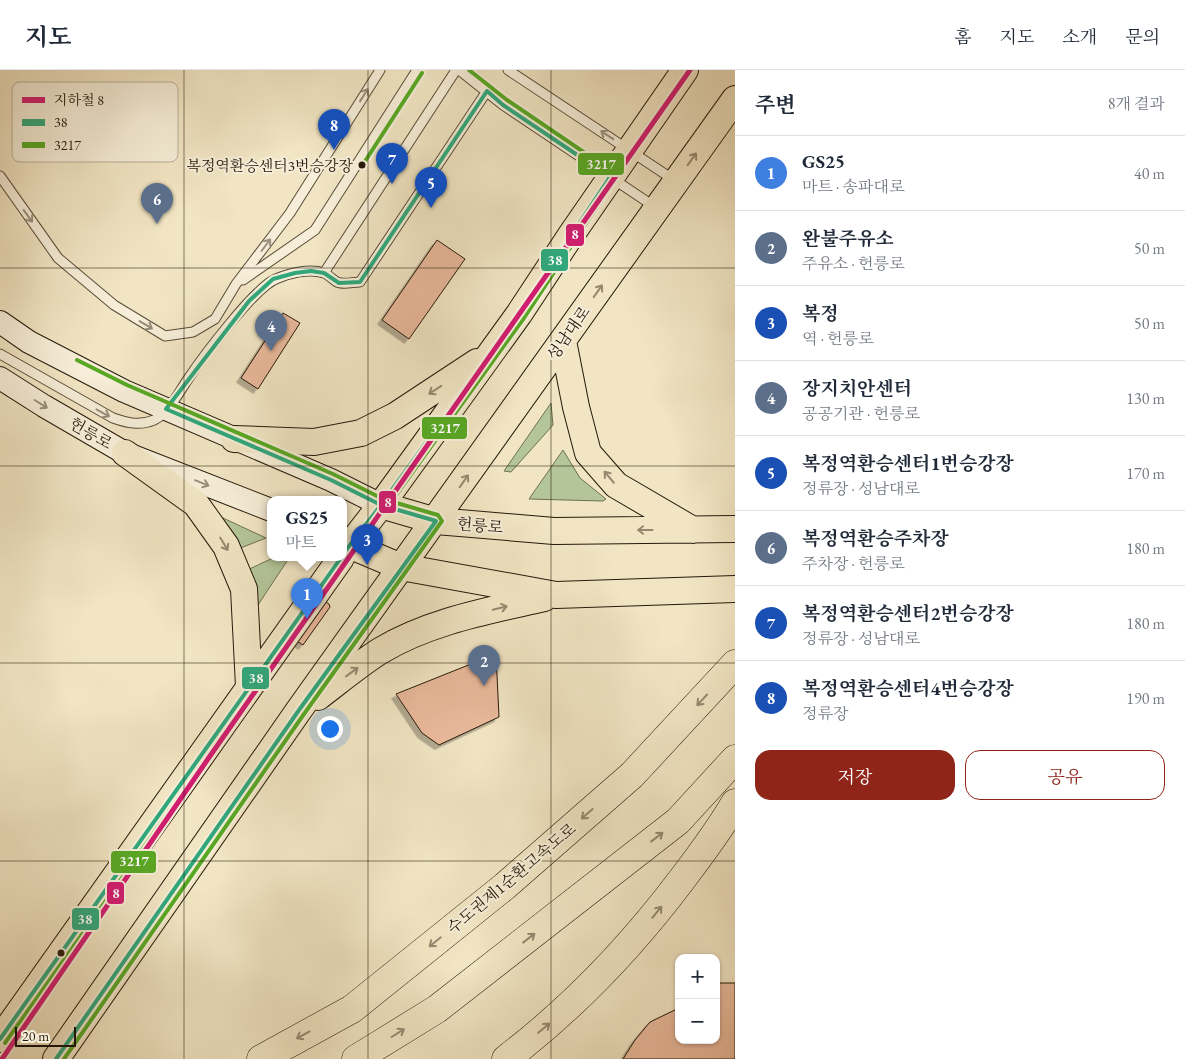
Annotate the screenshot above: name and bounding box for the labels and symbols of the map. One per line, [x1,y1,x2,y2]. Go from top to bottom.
legend [12,82,178,162]
one-way arrow [359,88,369,102]
text: 지하철 8 [54,91,104,109]
pin: 8 [318,109,350,150]
text: 38 [54,113,68,131]
one-way arrow [600,129,614,139]
text: 3217 [54,136,81,154]
pin: 7 [376,143,408,184]
line badge: 3217 [577,152,625,176]
one-way arrow [687,152,697,166]
text: 3217 [586,155,616,173]
place label: 복정역환승센터3번승강장 [186,156,354,175]
marker: 복정역환승센터3번승강장 [357,160,367,170]
pin: 5 [415,167,447,208]
pin: 6 [141,183,173,224]
one-way arrow [23,209,34,222]
line badge: 8 [565,223,585,247]
text: 8 [571,225,579,243]
one-way arrow [260,239,271,252]
line badge: 38 [540,248,569,272]
text: 38 [548,251,562,269]
one-way arrow [593,284,603,298]
street label: 성남대로 [542,301,595,365]
pin: 4 [255,310,287,351]
one-way arrow [139,321,153,331]
one-way arrow [428,385,442,395]
one-way arrow [34,400,48,410]
one-way arrow [96,408,110,418]
street label: 헌릉로 [65,413,117,454]
line badge: 3217 [421,416,468,440]
text: 3217 [430,419,460,437]
one-way arrow [603,470,614,483]
one-way arrow [459,474,469,488]
one-way arrow [194,479,210,488]
line badge: 8 [378,490,397,514]
text: 8 [384,493,392,511]
street label: 헌릉로 [456,513,505,538]
pin: 3 [351,524,383,565]
one-way arrow [638,525,654,535]
one-way arrow [218,537,229,551]
pin: 1 [291,578,323,619]
one-way arrow [492,603,508,612]
pin: 2 [468,645,500,686]
line badge: 38 [241,666,270,690]
one-way arrow [345,666,358,677]
text: 38 [249,669,263,687]
one-way arrow [696,694,708,707]
your location [317,716,343,742]
one-way arrow [580,809,593,820]
street label: 수도권제1순환고속도로 [442,818,581,939]
one-way arrow [650,832,663,843]
line badge: 3217 [110,850,157,874]
text: 3217 [119,852,149,870]
line badge: 8 [106,881,125,905]
text: 8 [112,884,120,902]
one-way arrow [652,906,663,919]
line badge: 38 [71,907,100,931]
text: 38 [78,910,92,928]
one-way arrow [522,932,535,943]
one-way arrow [429,936,442,947]
unlabelled marker [56,948,66,958]
one-way arrow [537,1022,550,1034]
scale bar [15,1024,76,1047]
one-way arrow [390,1028,404,1038]
one-way arrow [297,1031,311,1041]

